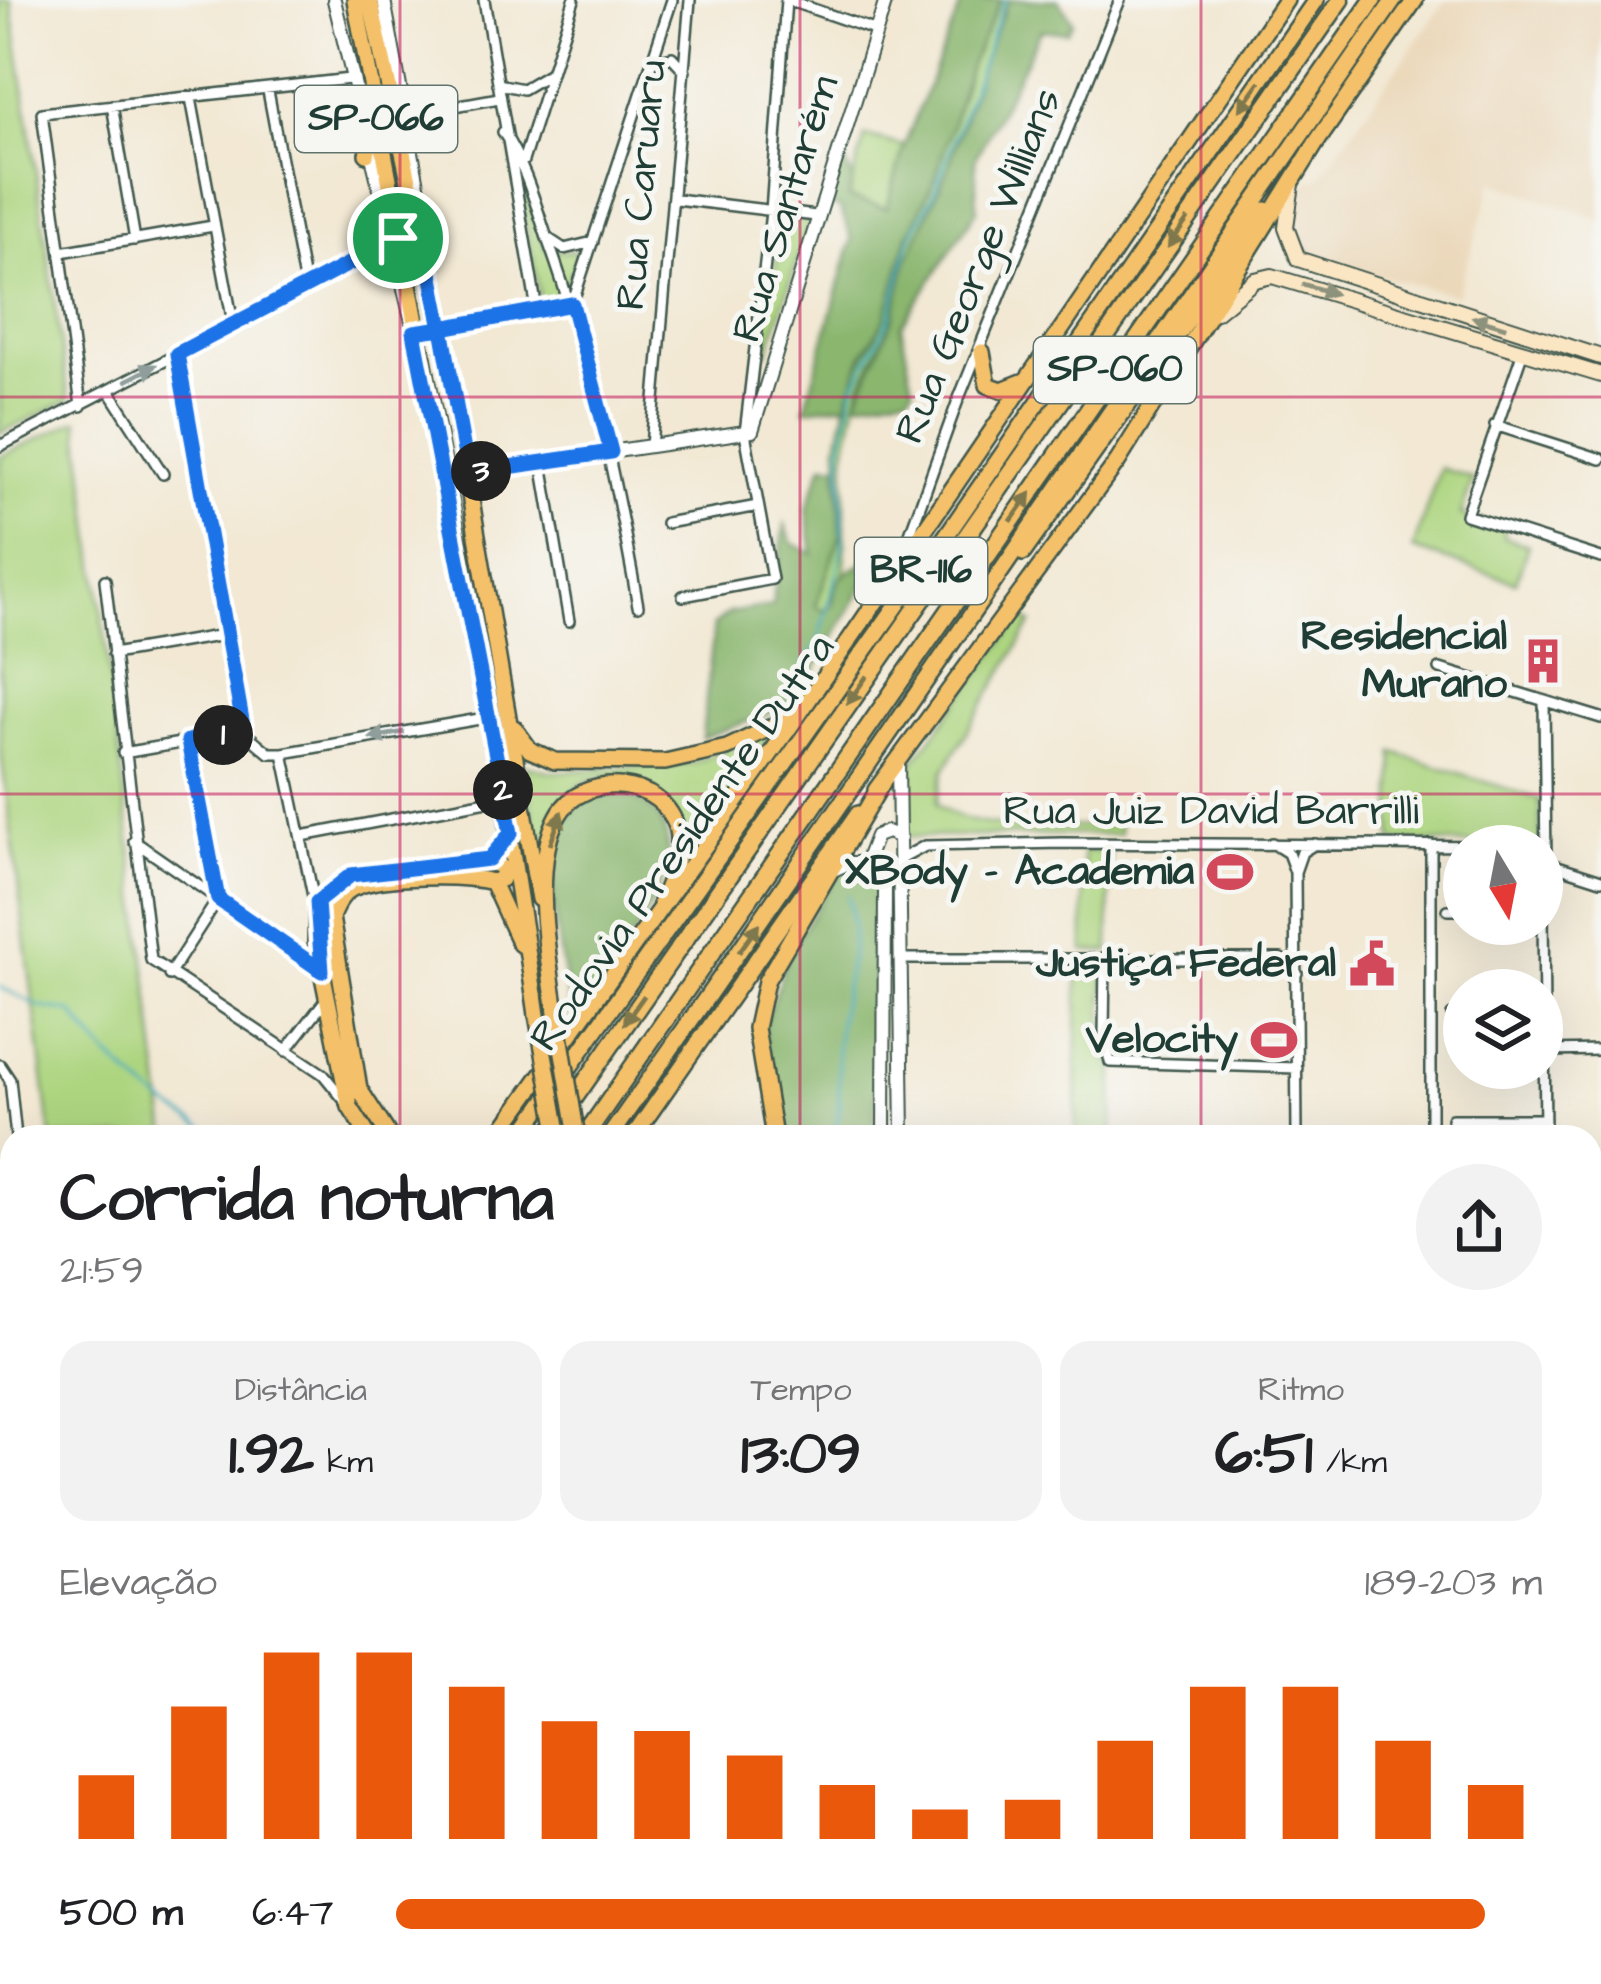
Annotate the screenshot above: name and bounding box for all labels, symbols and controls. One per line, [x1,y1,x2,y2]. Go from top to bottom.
street label: Rua Caruaru [602,57,682,313]
street label: Rua Santarém [718,68,854,349]
street label: Rua George Willians [881,80,1077,452]
one-way arrow [1239,80,1262,112]
road number: SP-066 [295,86,457,152]
pin [347,187,449,289]
icon: arrive [365,205,431,271]
one-way arrow [1167,217,1190,250]
one-way arrow [1301,281,1338,299]
one-way arrow [1470,312,1507,330]
road number: SP-060 [1034,337,1196,403]
one-way arrow [124,363,159,384]
pin: 3 [451,441,511,501]
text: 3 [473,448,489,494]
one-way arrow [1009,490,1032,523]
road number: BR-116 [855,538,987,604]
place label: Residencial Murano [1301,608,1507,714]
street label: Rodovia Presidente Dutra [517,623,849,1063]
building icon: Residencial Murano [1518,636,1568,686]
one-way arrow [846,674,869,706]
pin: 1 [193,705,253,765]
text: 1 [221,712,225,758]
one-way arrow [368,727,406,745]
pin: 2 [473,760,533,820]
text: 2 [494,767,512,813]
street label: Rua Juiz David Barrilli [1003,783,1419,841]
one-way arrow [548,809,566,845]
north arrow [1443,825,1563,945]
map controls [1443,825,1563,1089]
place label: XBody - Academia [845,843,1195,903]
sports icon: XBody - Academia [1205,847,1255,897]
one-way arrow [737,922,760,954]
place label: Justiça Federal [1035,935,1336,993]
public building icon: Justiça Federal [1347,939,1397,989]
button: layers [1443,969,1563,1089]
one-way arrow [623,994,646,1026]
place label: Velocity [1085,1011,1238,1071]
sports icon: Velocity [1249,1015,1299,1065]
text: Corrida noturna [60,1154,554,1246]
button: share [1416,1164,1542,1290]
text: 21:59 [60,1245,144,1299]
text: Distância [235,1367,367,1413]
text: Tempo [750,1367,852,1413]
text: Ritmo [1258,1367,1344,1413]
text: 1.92 [229,1413,314,1496]
text: 13:09 [741,1413,861,1496]
text: 6:51 [1215,1413,1313,1496]
text: km [314,1439,373,1485]
text: /km [1313,1439,1387,1485]
text: Elevação [60,1557,217,1611]
text: 189–203 m [1365,1557,1542,1611]
text: 500 m [60,1887,183,1941]
text: 6:47 [252,1887,334,1941]

